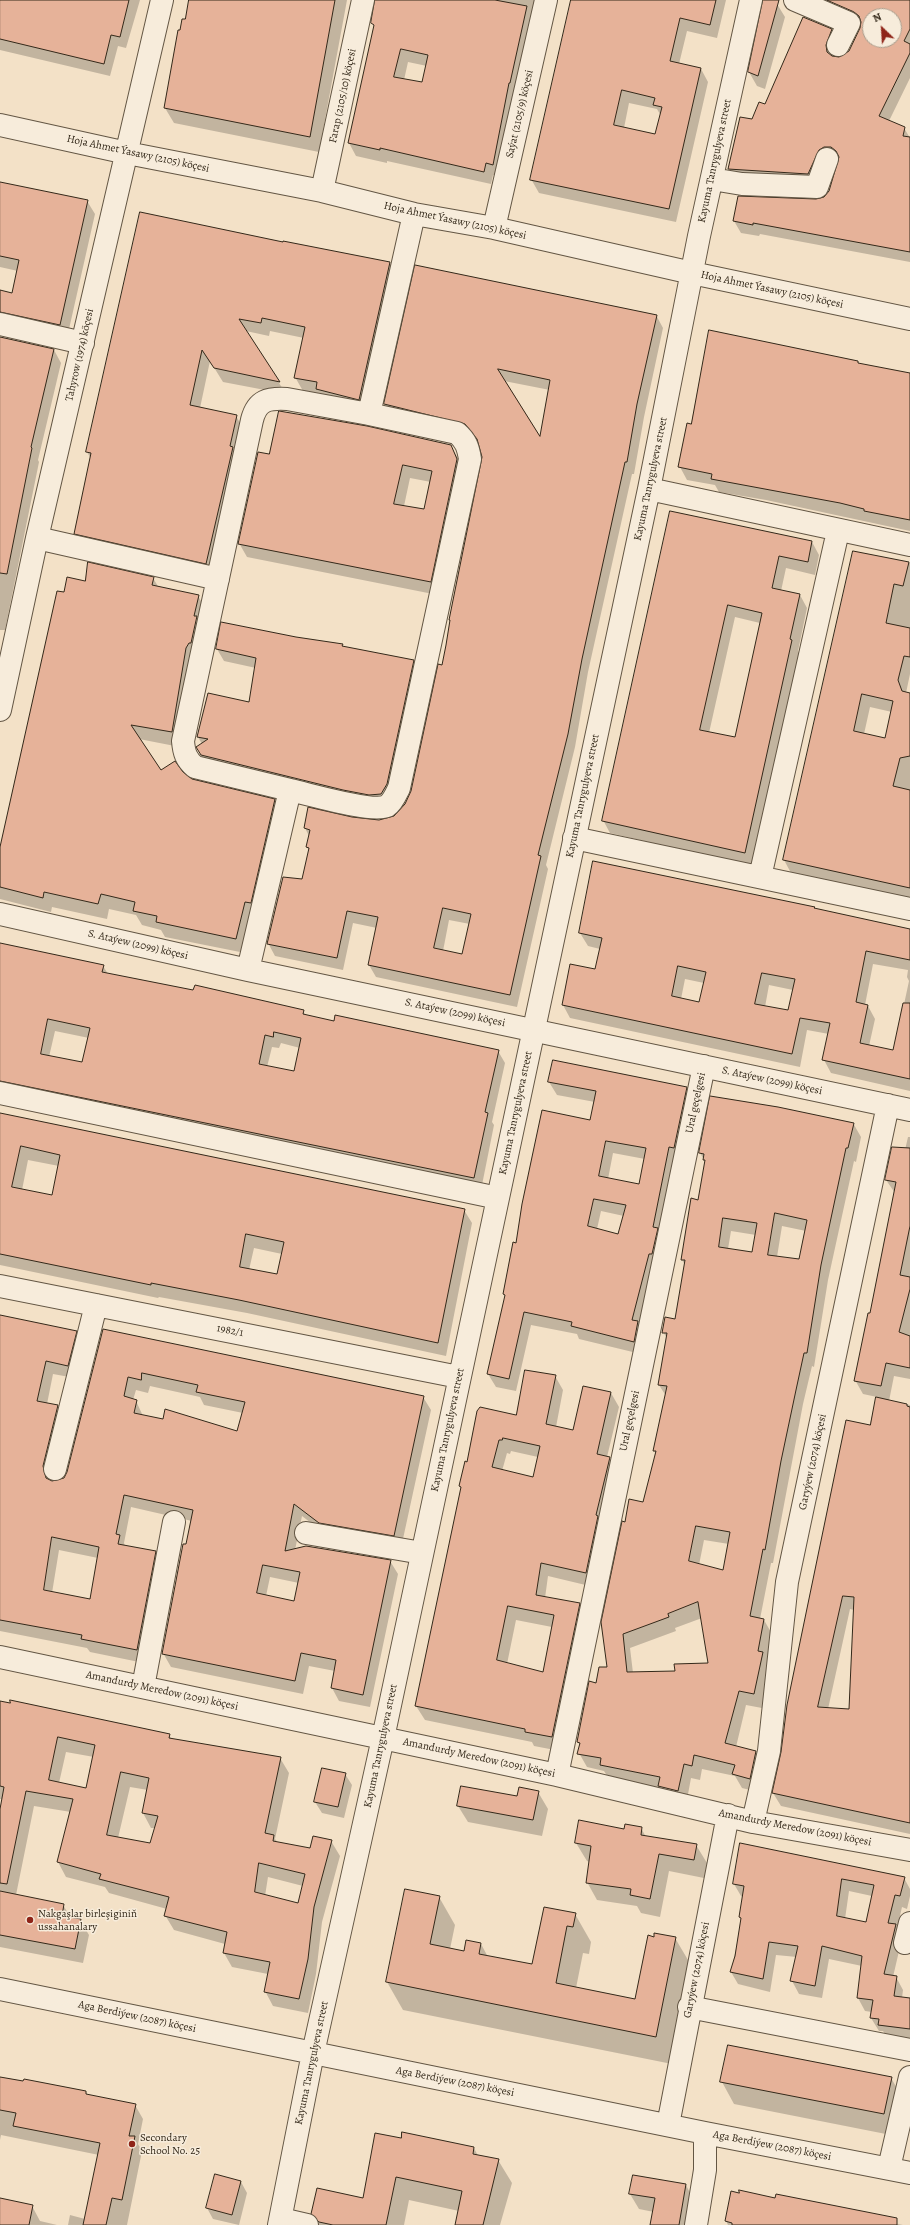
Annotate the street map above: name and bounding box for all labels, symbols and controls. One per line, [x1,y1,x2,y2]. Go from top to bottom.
north arrow [862,8,902,48]
text: N [870,9,884,26]
street label: Farap (2105/10) köçesi [327,48,359,144]
street label: Saýat (2105/9) köçesi [503,69,537,159]
street label: Kayuma Tanrygulyeva street [695,98,735,224]
street label: Hoja Ahmet Ýasawy (2105) köçesi [65,132,211,176]
street label: Hoja Ahmet Ýasawy (2105) köçesi [382,199,528,243]
street label: Hoja Ahmet Ýasawy (2105) köçesi [699,268,845,312]
street label: Tahyrow (1974) köçesi [63,307,97,403]
street label: Kayuma Tanrygulyeva street [631,416,671,542]
street label: Kayuma Tanrygulyeva street [563,733,603,859]
street label: S. Ataýew (2099) köçesi [87,927,189,963]
street label: S. Ataýew (2099) köçesi [404,996,506,1030]
street label: Kayuma Tanrygulyeva street [496,1050,536,1176]
street label: S. Ataýew (2099) köçesi [721,1064,823,1098]
street label: Ural geçelgesi [683,1071,709,1135]
street label: 1982/1 [216,1322,244,1340]
street label: Kayuma Tanrygulyeva street [428,1367,468,1493]
street label: Ural geçelgesi [617,1389,643,1453]
street label: Garyýew (2074) köçesi [796,1413,830,1511]
street label: Amandurdy Meredow (2091) köçesi [85,1668,239,1714]
street label: Kayuma Tanrygulyeva street [361,1683,401,1809]
street label: Amandurdy Meredow (2091) köçesi [402,1735,556,1781]
street label: Amandurdy Meredow (2091) köçesi [717,1807,873,1849]
place label: Nakgaşlar birleşiginiň ussahanalary [38,1907,137,1933]
marker: Nakgaşlar birleşiginiň ussahanalary [25,1915,35,1925]
street label: Garyýew (2074) köçesi [681,1921,713,2019]
street label: Aga Berdiýew (2087) köçesi [77,1998,197,2036]
street label: Kayuma Tanrygulyeva street [292,2000,332,2126]
street label: Aga Berdiýew (2087) köçesi [395,2064,515,2100]
street label: Aga Berdiýew (2087) köçesi [712,2128,832,2164]
place label: Secondary School No. 25 [140,2131,200,2157]
marker: Secondary School No. 25 [127,2139,137,2149]

